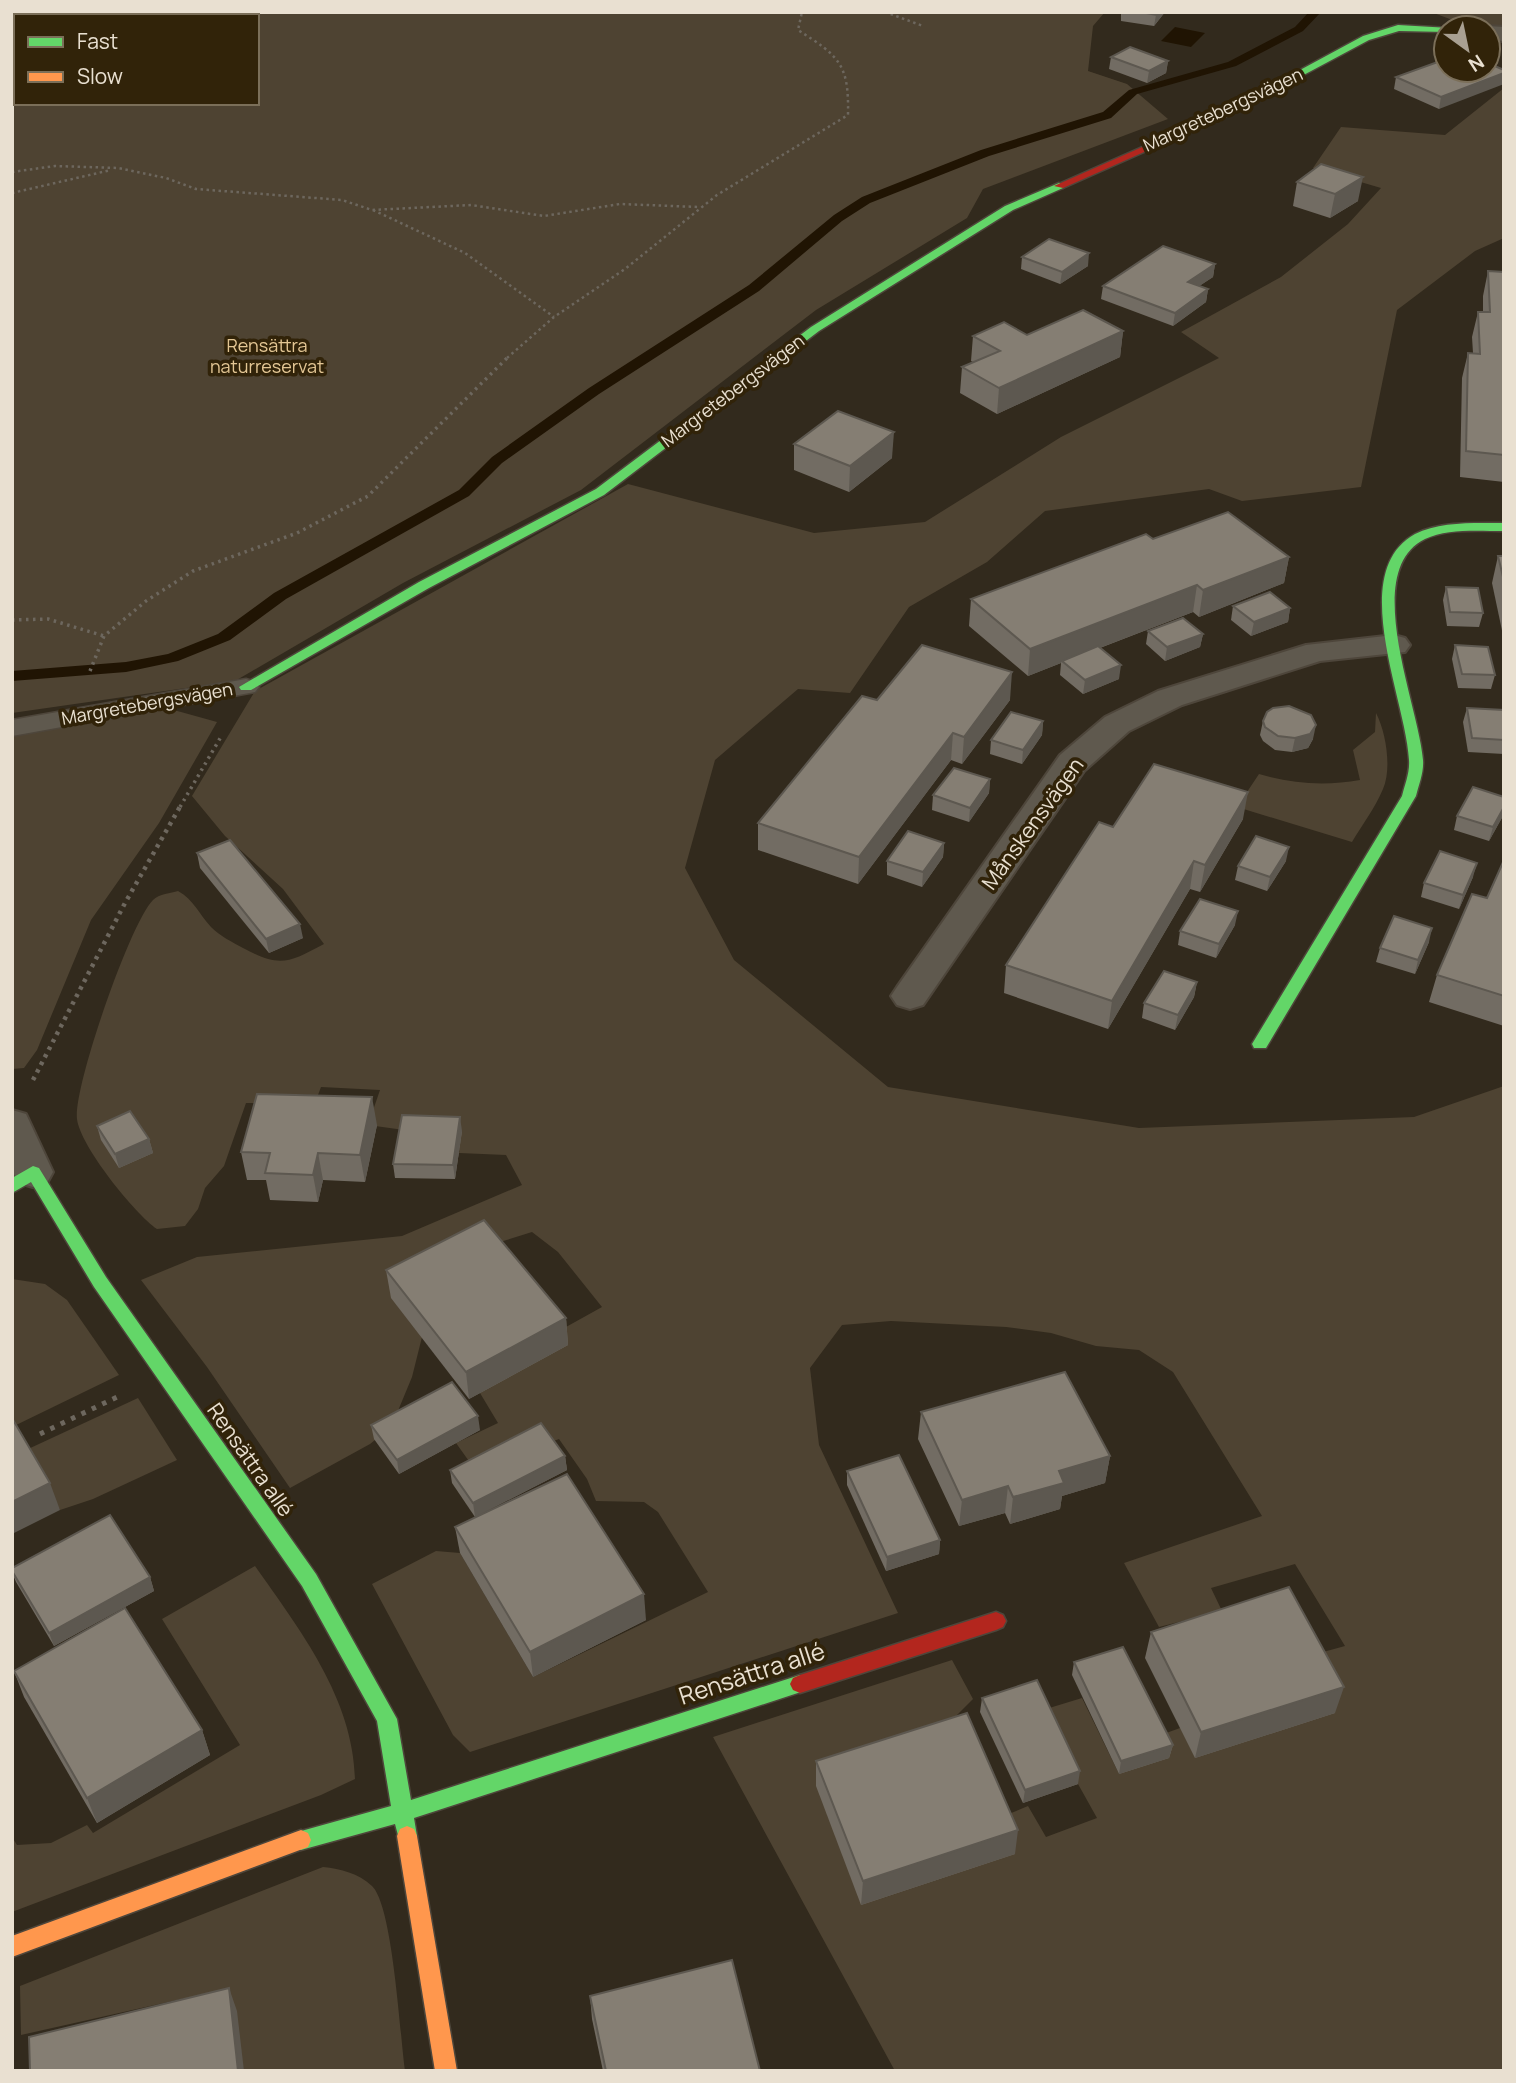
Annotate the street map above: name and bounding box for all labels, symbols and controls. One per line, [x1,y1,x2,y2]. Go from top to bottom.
legend [14,14,259,105]
north arrow [1432,14,1502,84]
text: Fast [77,27,118,55]
text: N [1463,49,1489,78]
text: Slow [77,62,123,90]
street label: Margretebergsvägen [1139,62,1306,157]
street label: Margretebergsvägen [656,328,809,452]
park label: Rensättra naturreservat [210,333,324,378]
street label: Margretebergsvägen [59,676,234,730]
street label: Månskensvägen [975,752,1090,895]
street label: Rensättra allé [201,1397,300,1522]
street label: Rensättra allé [674,1633,829,1712]

